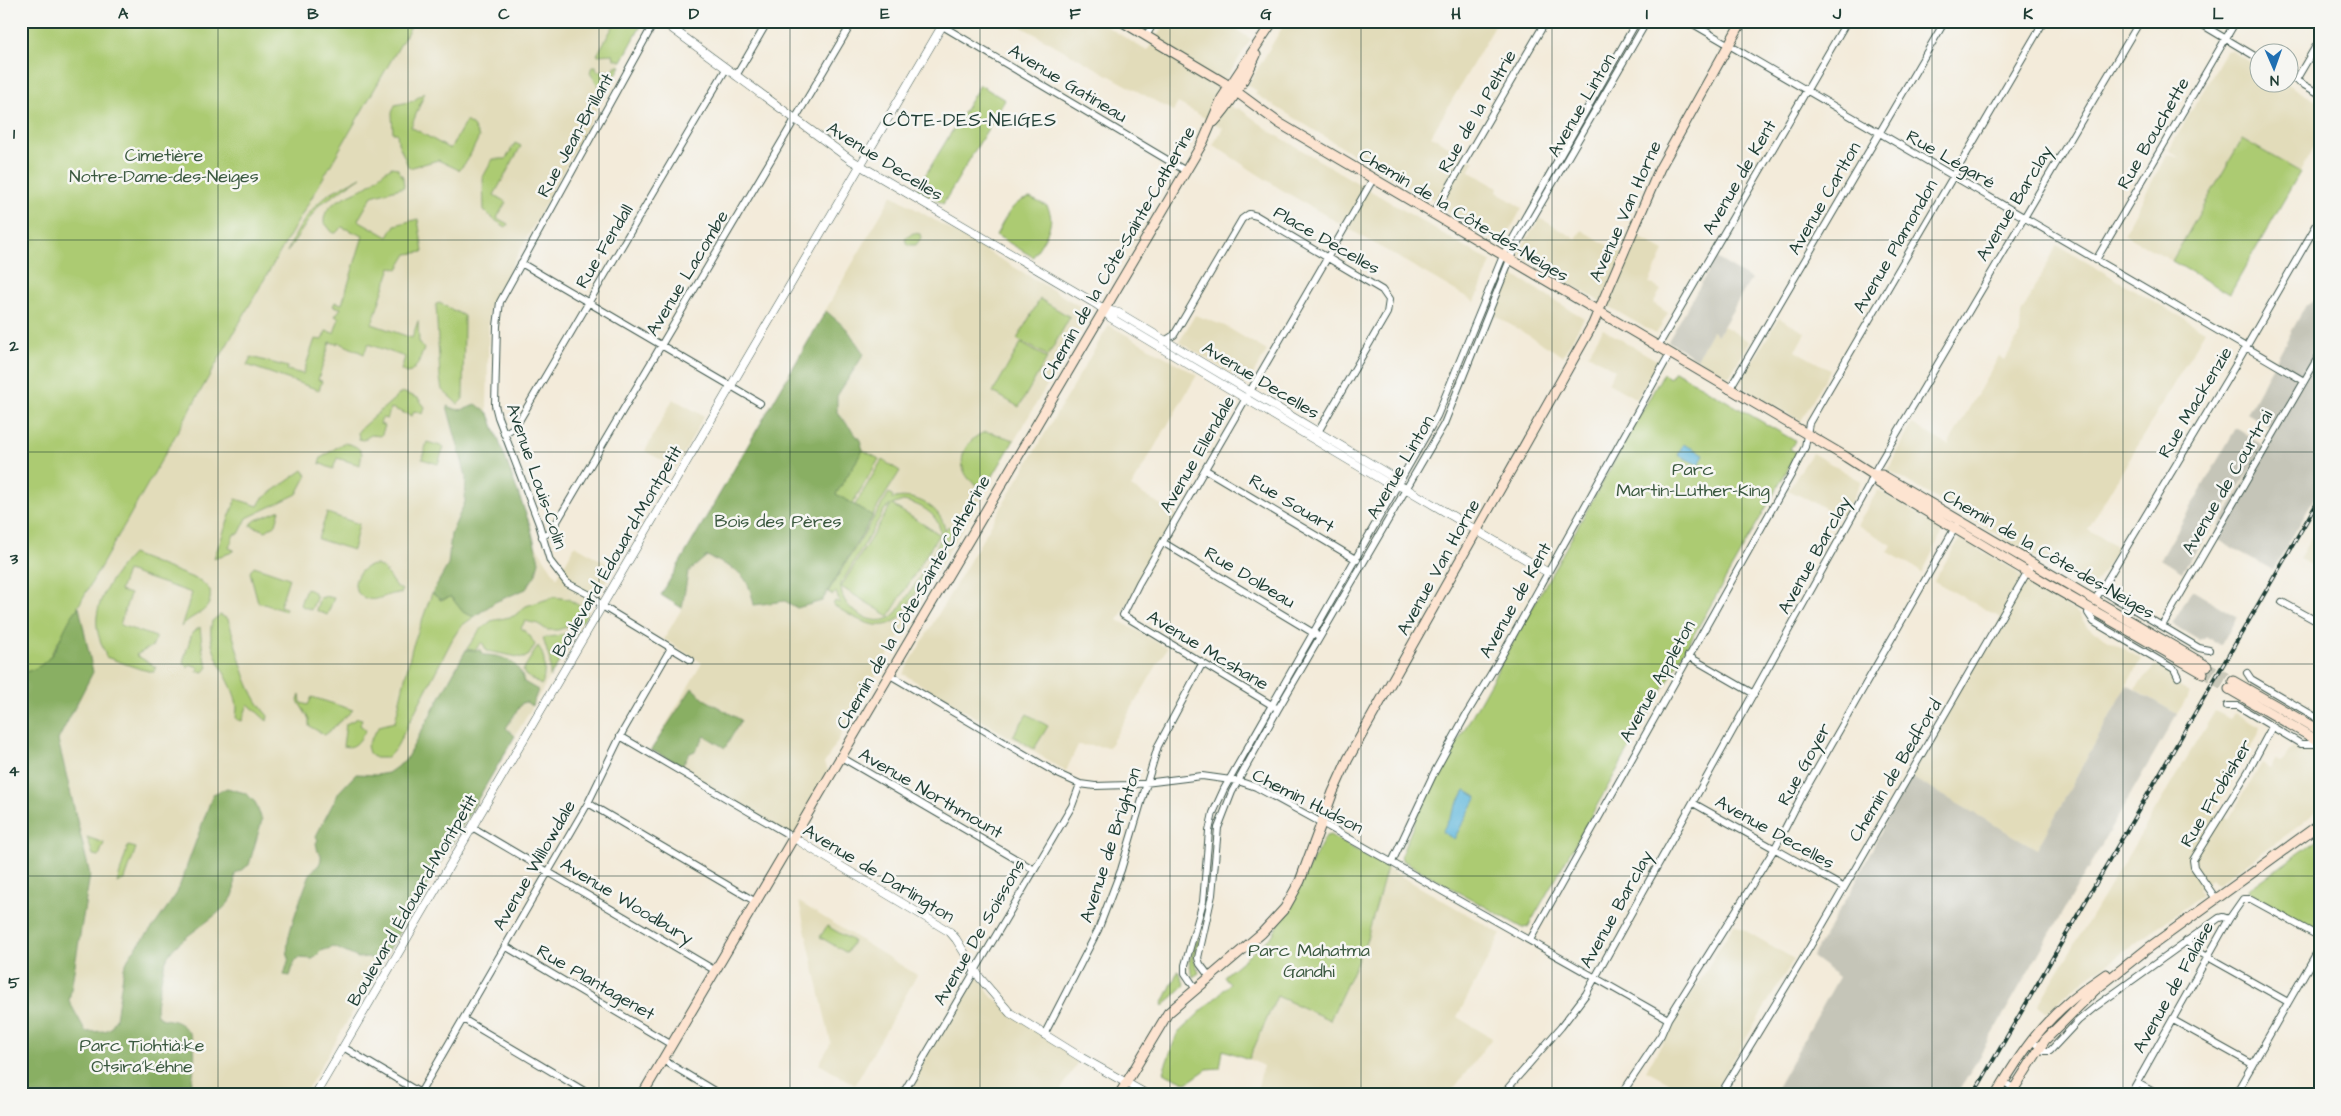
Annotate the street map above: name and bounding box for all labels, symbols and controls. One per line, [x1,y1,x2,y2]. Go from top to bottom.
text: A [118,3,129,25]
text: B [307,3,319,25]
text: C [498,3,510,25]
text: D [689,3,700,25]
text: E [880,3,890,25]
text: F [1069,3,1081,25]
text: G [1260,3,1272,25]
text: H [1451,3,1461,25]
text: I [1646,3,1648,25]
text: J [1832,3,1842,25]
text: K [2023,3,2033,25]
text: L [2212,3,2224,25]
street label: Avenue Gatineau [1004,38,1132,129]
north arrow [2248,42,2298,92]
street label: Rue de la Peltrie [1432,45,1523,177]
street label: Avenue Linton [1542,49,1621,162]
street label: Rue Jean-Brillant [531,68,620,202]
text: N [2269,70,2279,90]
street label: Rue Bouchette [2111,73,2196,194]
district label: CÔTE-DES-NEIGES [883,107,1057,134]
street label: Avenue de Kent [1696,115,1783,239]
street label: Avenue Decelles [822,116,948,207]
street label: Chemin de la Côte-Sainte-Catherine [1035,121,1202,385]
text: 1 [13,123,16,145]
street label: Rue Légaré [1901,124,2000,196]
street label: Avenue Van Horne [1583,136,1668,286]
street label: Avenue Carlton [1782,137,1867,259]
street label: Avenue Barclay [1970,141,2060,266]
park label: Cimetière Notre-Dame-des-Neiges [69,143,259,190]
street label: Chemin de la Côte-des-Neiges [1354,143,1573,289]
street label: Avenue Plamondon [1847,175,1944,318]
street label: Rue Fendall [569,199,639,293]
street label: Place Decelles [1269,200,1384,281]
street label: Avenue Lacombe [640,205,735,341]
text: 2 [8,335,19,357]
street label: Avenue Decelles [1197,336,1324,425]
street label: Rue Mackenzie [2152,342,2239,462]
street label: Avenue Ellendale [1154,391,1241,518]
street label: Avenue Louis-Colin [500,400,573,552]
street label: Avenue de Courtrai [2176,405,2279,559]
street label: Avenue Linton [1361,411,1440,524]
street label: Boulevard Édouard-Montpetit [546,440,689,662]
park label: Parc Martin-Luther-King [1616,457,1770,504]
street label: Rue Souart [1244,468,1340,539]
street label: Chemin de la Côte-Sainte-Catherine [830,470,997,734]
street label: Chemin de la Côte-des-Neiges [1938,483,2159,626]
street label: Avenue Barclay [1772,492,1858,619]
street label: Avenue Van Horne [1391,494,1486,640]
park label: Bois des Pères [714,509,842,534]
street label: Avenue de Kent [1473,537,1558,663]
street label: Rue Dolbeau [1200,541,1300,614]
text: 3 [9,548,19,570]
street label: Avenue Mcshane [1142,604,1273,697]
street label: Avenue Appleton [1613,616,1701,747]
street label: Chemin de Bedford [1843,694,1948,846]
street label: Rue Goyer [1771,718,1838,811]
street label: Rue Frobisher [2174,735,2259,852]
street label: Avenue Northmount [854,742,1008,845]
text: 4 [9,760,20,782]
street label: Chemin Hudson [1248,763,1368,840]
street label: Avenue de Brighton [1074,764,1148,926]
street label: Boulevard Édouard-Montpetit [341,789,484,1011]
street label: Avenue Decelles [1711,789,1839,876]
street label: Avenue Willowdale [487,795,582,935]
street label: Avenue de Darlington [798,818,959,930]
street label: Avenue Barclay [1574,846,1660,973]
street label: Avenue Woodbury [555,852,698,952]
street label: Avenue De Soissons [927,855,1031,1010]
street label: Avenue de Falaise [2127,917,2220,1058]
street label: Rue Plantagenet [531,938,660,1028]
park label: Parc Mahatma Gandhi [1248,938,1370,984]
text: 5 [8,972,20,994]
park label: Parc Tiohtià:ke Otsira'kéhne [79,1033,205,1079]

